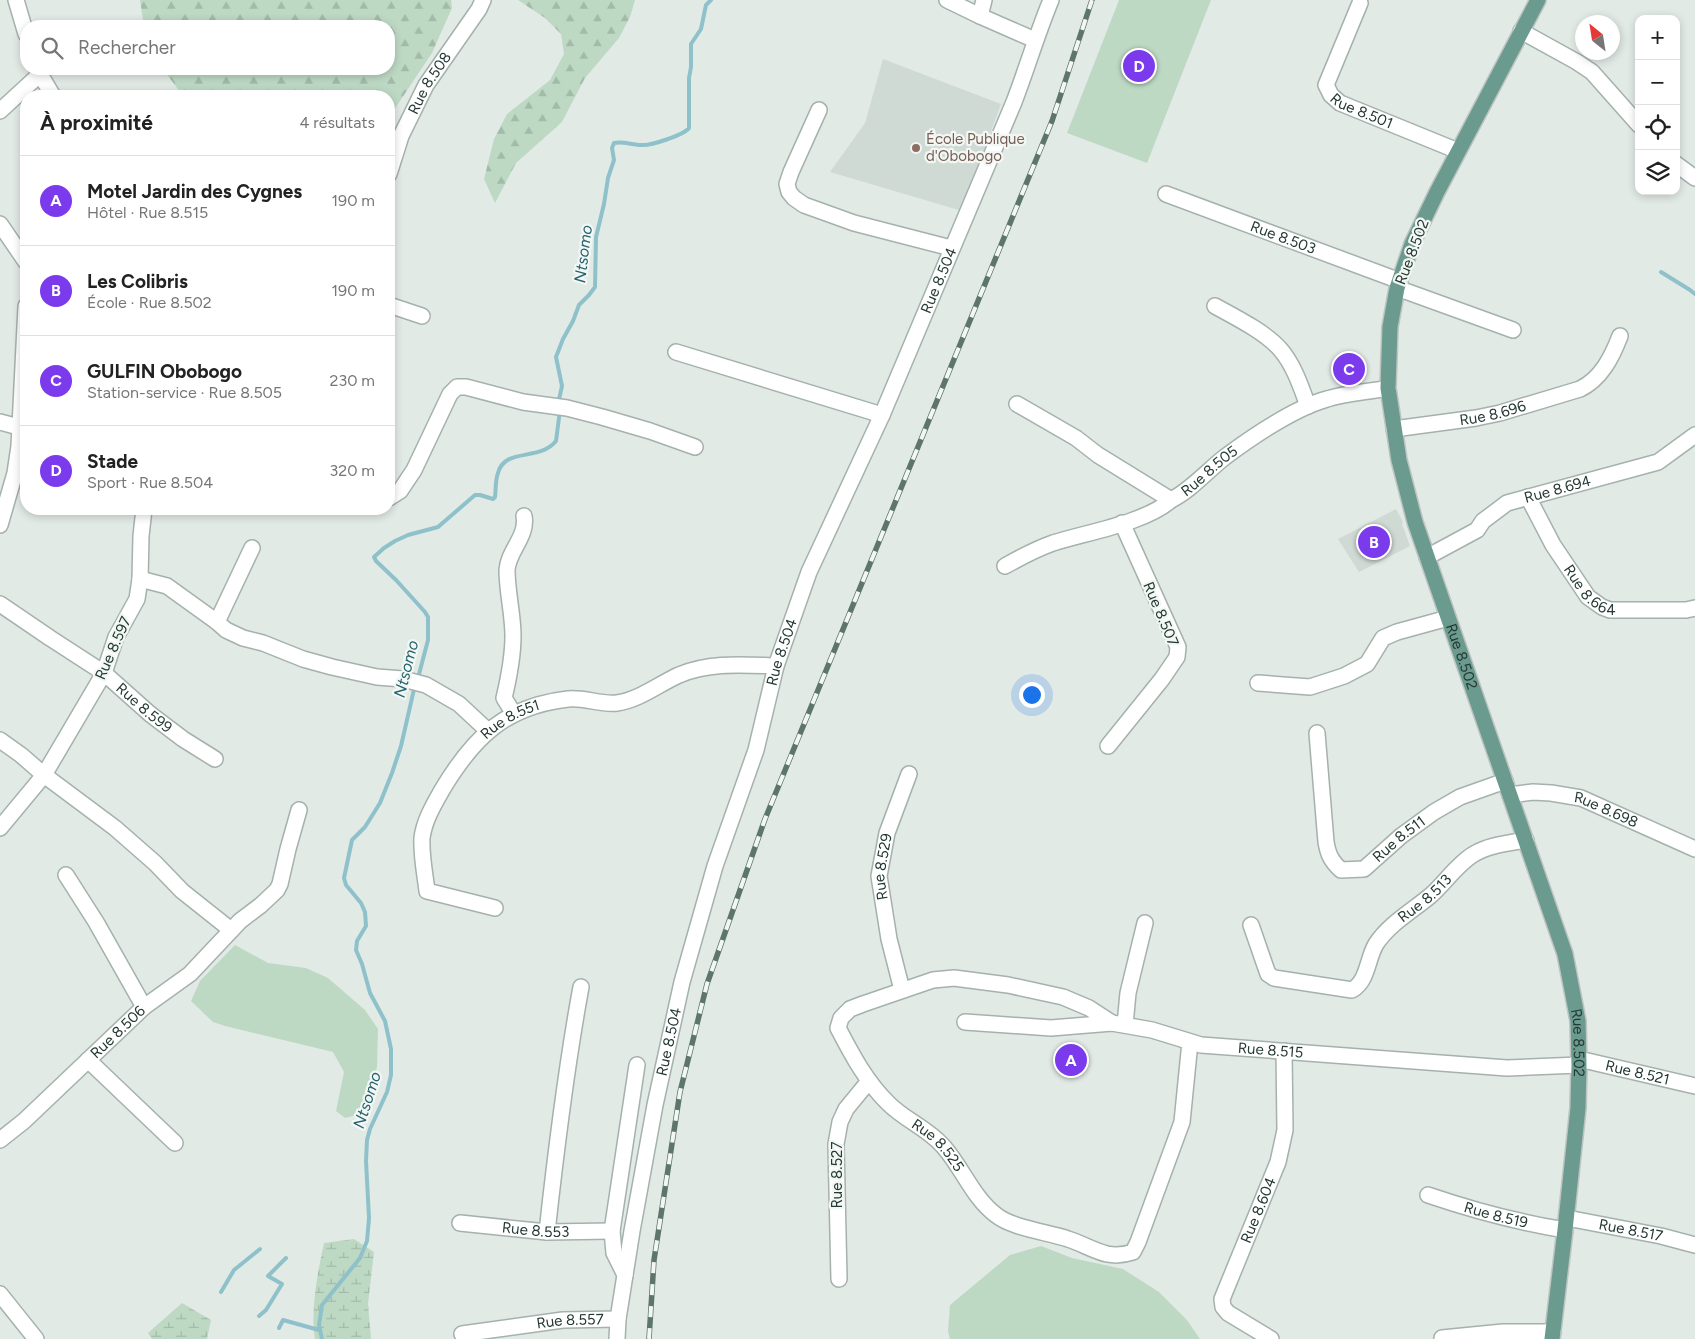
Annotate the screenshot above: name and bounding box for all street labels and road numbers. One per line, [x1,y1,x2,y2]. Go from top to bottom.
street label: Rue 8.508 [404,49,455,117]
street label: Rue 8.501 [1326,89,1396,133]
street label: Rue 8.503 [1248,217,1318,258]
street label: Rue 8.502 [1391,217,1433,287]
street label: Rue 8.504 [917,245,961,316]
street label: Rue 8.696 [1458,397,1528,429]
street label: Rue 8.505 [1177,442,1241,500]
street label: Rue 8.694 [1522,472,1593,507]
street label: Rue 8.664 [1560,561,1616,619]
street label: Rue 8.507 [1139,579,1183,649]
street label: Rue 8.597 [91,614,135,682]
street label: Rue 8.504 [763,616,801,687]
street label: Rue 8.502 [1442,621,1481,692]
street label: Rue 8.599 [112,679,176,737]
street label: Rue 8.551 [477,696,542,743]
street label: Rue 8.698 [1573,788,1641,831]
street label: Rue 8.511 [1369,812,1429,866]
street label: Rue 8.529 [870,832,896,901]
street label: Rue 8.513 [1394,871,1455,926]
street label: Rue 8.506 [87,1001,149,1062]
street label: Rue 8.504 [653,1006,685,1078]
street label: Rue 8.502 [1567,1007,1588,1077]
street label: Rue 8.515 [1237,1039,1304,1062]
street label: Rue 8.521 [1604,1056,1671,1089]
street label: Rue 8.525 [908,1115,968,1175]
street label: Rue 8.527 [828,1141,846,1209]
street label: Rue 8.604 [1237,1175,1280,1246]
street label: Rue 8.519 [1462,1198,1530,1232]
street label: Rue 8.517 [1597,1215,1664,1245]
street label: Rue 8.553 [501,1218,569,1241]
street label: Rue 8.557 [535,1310,604,1333]

